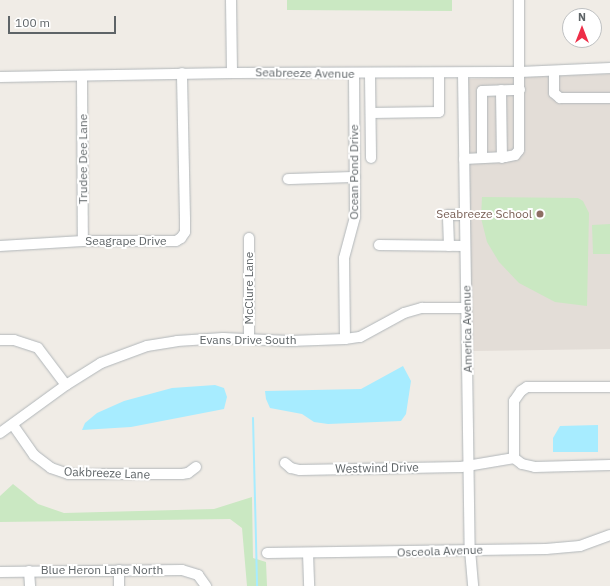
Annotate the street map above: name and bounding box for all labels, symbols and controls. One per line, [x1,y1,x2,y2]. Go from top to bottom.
scale bar [10,8,118,34]
north arrow [562,8,602,48]
text: N [578,10,586,24]
text: 100 m [15,15,50,30]
street label: Seabreeze Avenue [255,65,355,81]
street label: Trudee Dee Lane [76,114,90,204]
street label: Ocean Pond Drive [347,124,361,220]
place label: Seabreeze School [436,207,532,221]
marker: Seabreeze School [535,209,545,219]
street label: Seagrape Drive [85,234,167,248]
street label: McClure Lane [242,252,256,324]
street label: America Avenue [459,285,475,373]
street label: Evans Drive South [200,333,296,347]
street label: Westwind Drive [335,460,419,476]
street label: Oakbreeze Lane [64,464,150,482]
street label: Osceola Avenue [397,542,483,560]
street label: Blue Heron Lane North [41,563,163,577]

